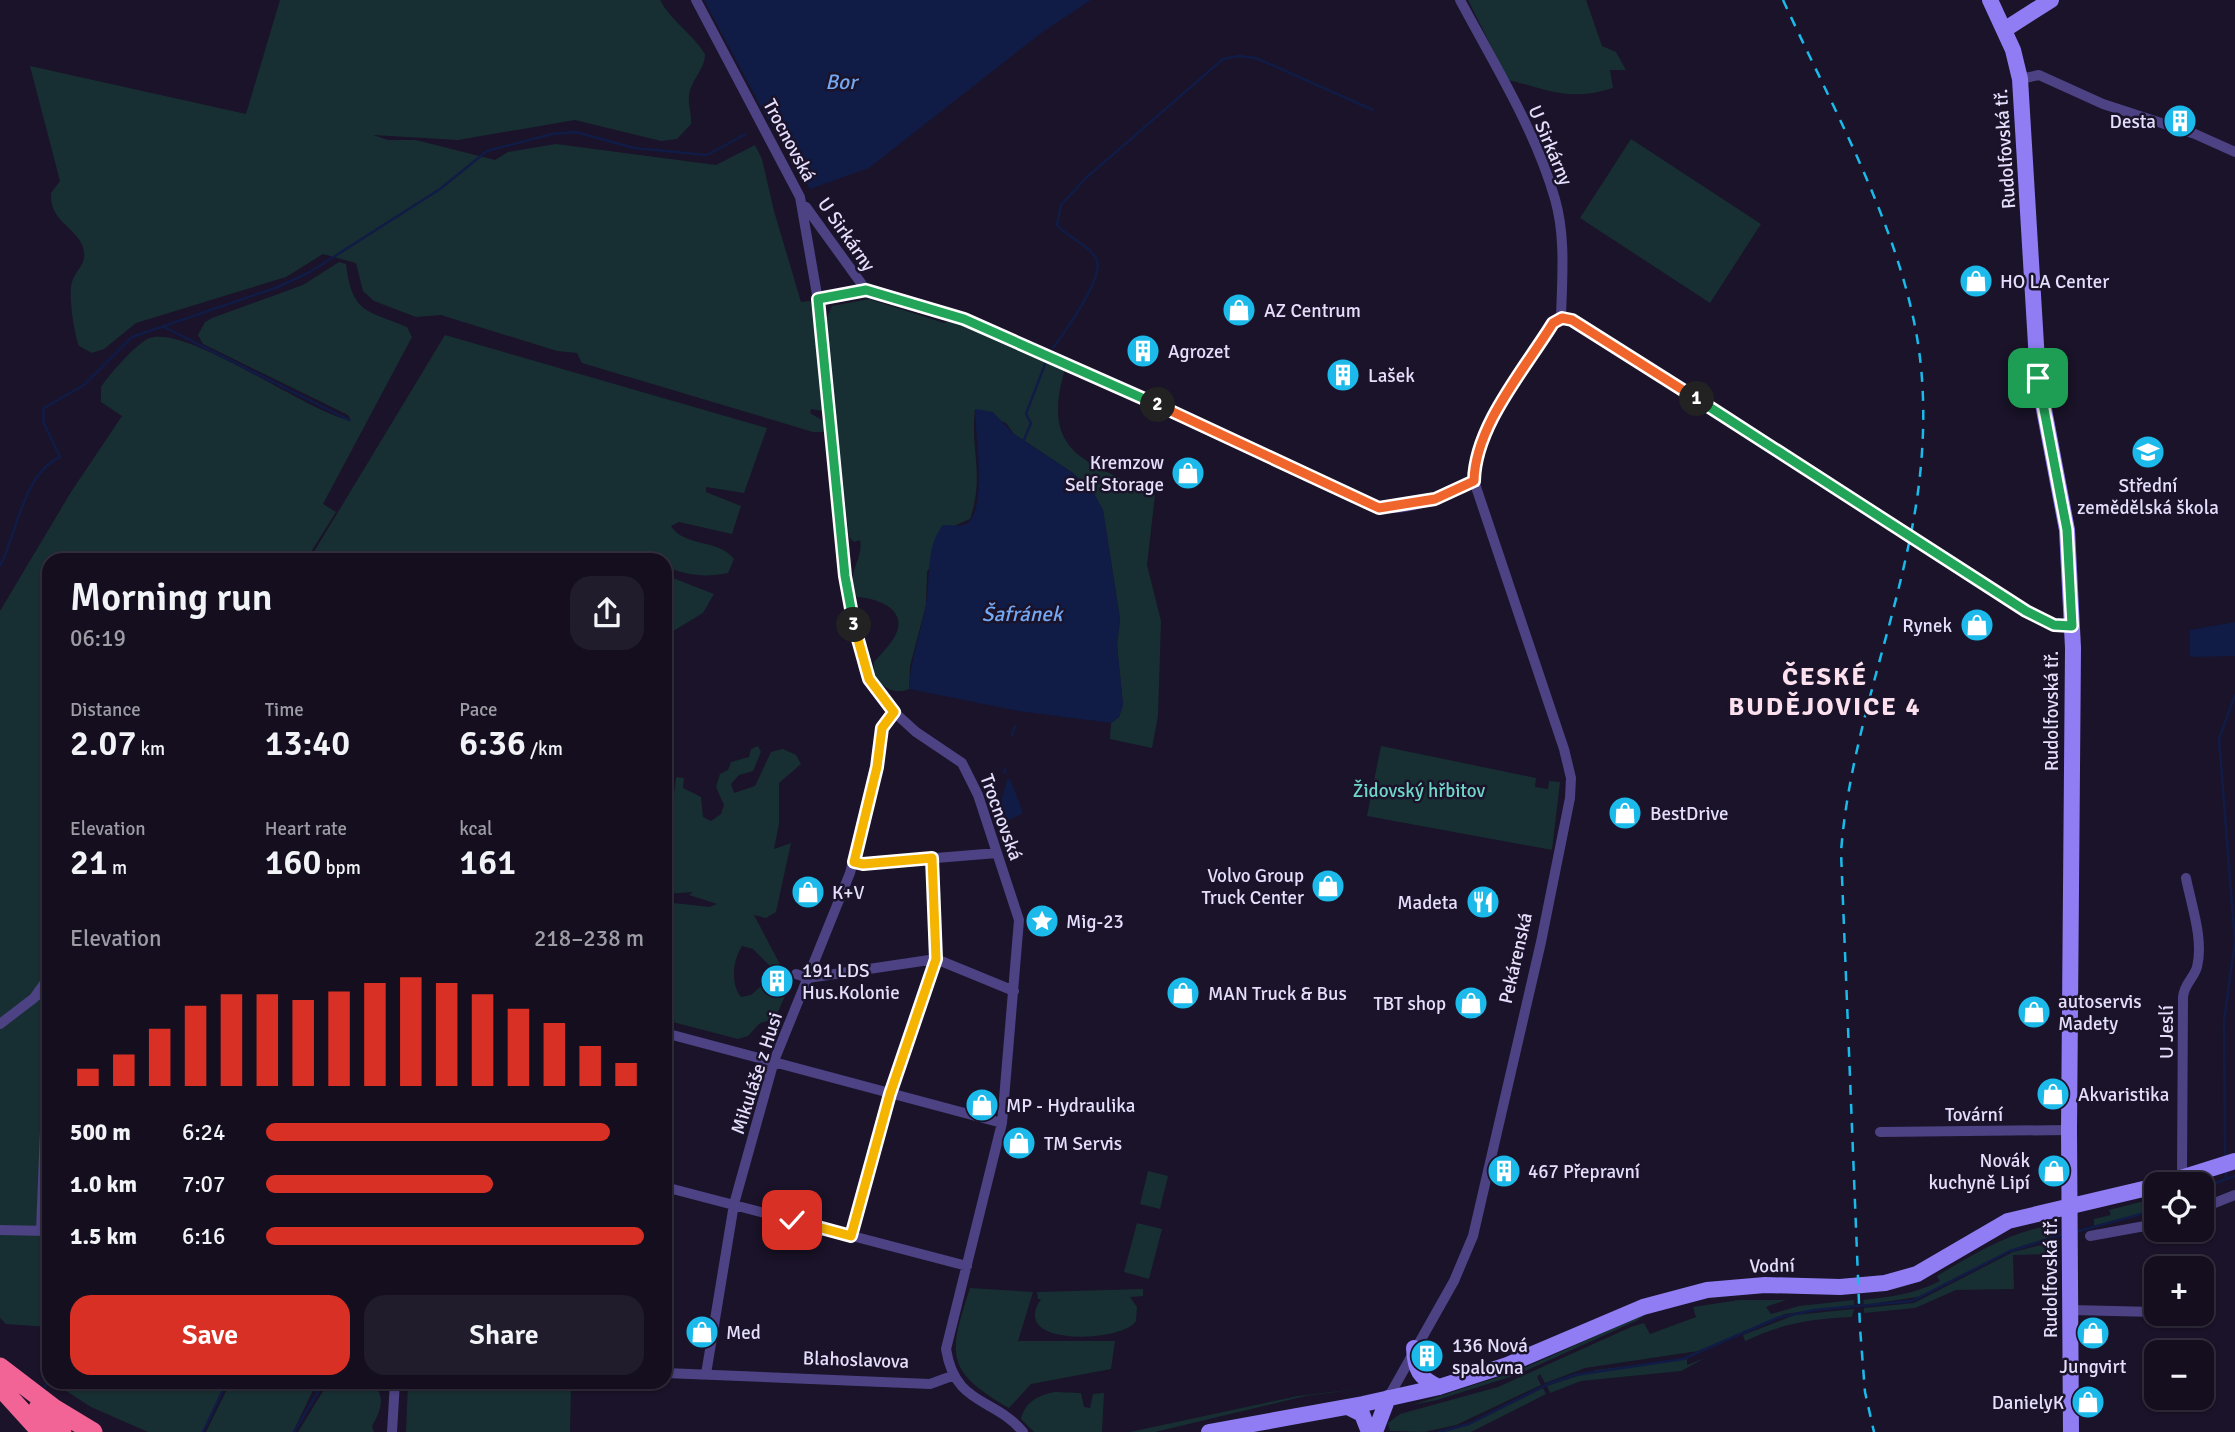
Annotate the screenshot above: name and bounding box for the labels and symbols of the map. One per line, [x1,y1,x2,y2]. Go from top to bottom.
water label: Bor [825,69,860,95]
street label: Rudolfovská tř. [1989,88,2021,210]
street label: Trocnovská [757,95,821,186]
street label: U Sirkárny [1522,102,1578,189]
building icon: Desta [2161,102,2199,140]
place label: Desta [2110,110,2156,134]
street label: U Sirkárny [812,193,880,276]
shop icon: HO LA Center [1957,262,1995,300]
place label: HO LA Center [2000,270,2109,294]
shop icon: AZ Centrum [1220,291,1258,329]
place label: AZ Centrum [1264,299,1361,323]
building icon: Agrozet [1124,332,1162,370]
place label: Agrozet [1168,340,1230,364]
pin [2008,348,2068,408]
building icon: Lašek [1324,356,1362,394]
place label: Lašek [1368,364,1415,388]
pin: 1 [1680,382,1714,416]
pin: 2 [1140,388,1176,422]
school or university icon: Střední zemědělská škola [2129,433,2167,471]
place label: Kremzow Self Storage [1065,451,1164,497]
shop icon: Kremzow Self Storage [1169,454,1207,492]
place label: Střední zemědělská škola [2077,474,2219,520]
water label: Šafránek [982,601,1065,627]
shop icon: Rynek [1958,606,1996,644]
pin: 3 [836,608,872,642]
place label: Rynek [1902,614,1952,638]
street label: Rudolfovská tř. [2040,651,2064,771]
district label: ČESKÉ BUDĚJOVICE 4 [1728,661,1922,723]
street label: Trocnovská [974,771,1028,864]
park label: Židovský hřbitov [1353,779,1486,803]
shop icon: BestDrive [1606,794,1644,832]
place label: BestDrive [1650,802,1728,826]
place label: Volvo Group Truck Center [1201,864,1304,910]
shop icon: Volvo Group Truck Center [1309,867,1347,905]
shop icon: K+V [789,873,827,911]
place label: K+V [832,881,865,905]
restaurant icon: Madeta [1464,883,1502,921]
place label: Madeta [1397,891,1458,915]
place icon: Mig-23 [1023,902,1061,940]
place label: Mig-23 [1066,910,1124,934]
street label: Pekárenská [1494,910,1538,1006]
place label: 191 LDS Hus.Kolonie [802,959,900,1005]
building icon: 191 LDS Hus.Kolonie [758,962,796,1000]
shop icon: MAN Truck & Bus [1164,974,1202,1012]
place label: MAN Truck & Bus [1208,982,1347,1006]
shop icon: TBT shop [1452,984,1490,1022]
place label: autoservis Madety [2058,990,2142,1036]
place label: TBT shop [1373,992,1446,1016]
shop icon: autoservis Madety [2015,993,2053,1031]
street label: U Jeslí [2155,1004,2179,1059]
street label: Mikuláše z Husi [726,1009,788,1137]
shop icon: Akvaristika [2034,1075,2072,1113]
place label: Akvaristika [2078,1083,2169,1107]
shop icon: MP - Hydraulika [963,1086,1001,1124]
place label: MP - Hydraulika [1006,1094,1135,1118]
street label: Tovární [1945,1103,2004,1127]
shop icon: TM Servis [1000,1124,1038,1162]
place label: TM Servis [1044,1132,1122,1156]
place label: Novák kuchyně Lipí [1929,1149,2031,1195]
building icon: 467 Přepravní [1485,1152,1523,1190]
shop icon: Novák kuchyně Lipí [2035,1152,2073,1190]
place label: 467 Přepravní [1528,1160,1641,1184]
pin [762,1190,822,1250]
street label: Rudolfovská tř. [2039,1218,2063,1338]
street label: Vodní [1749,1254,1796,1278]
shop icon: Med [683,1313,721,1351]
shop icon: Jungvirt [2074,1314,2112,1352]
place label: Med [726,1321,761,1345]
place label: 136 Nová spalovna [1452,1334,1528,1380]
building icon: 136 Nová spalovna [1408,1337,1446,1375]
street label: Blahoslavova [802,1346,910,1374]
place label: Jungvirt [2060,1355,2127,1379]
shop icon: DanielyK [2069,1383,2107,1421]
place label: DanielyK [1992,1391,2065,1415]

